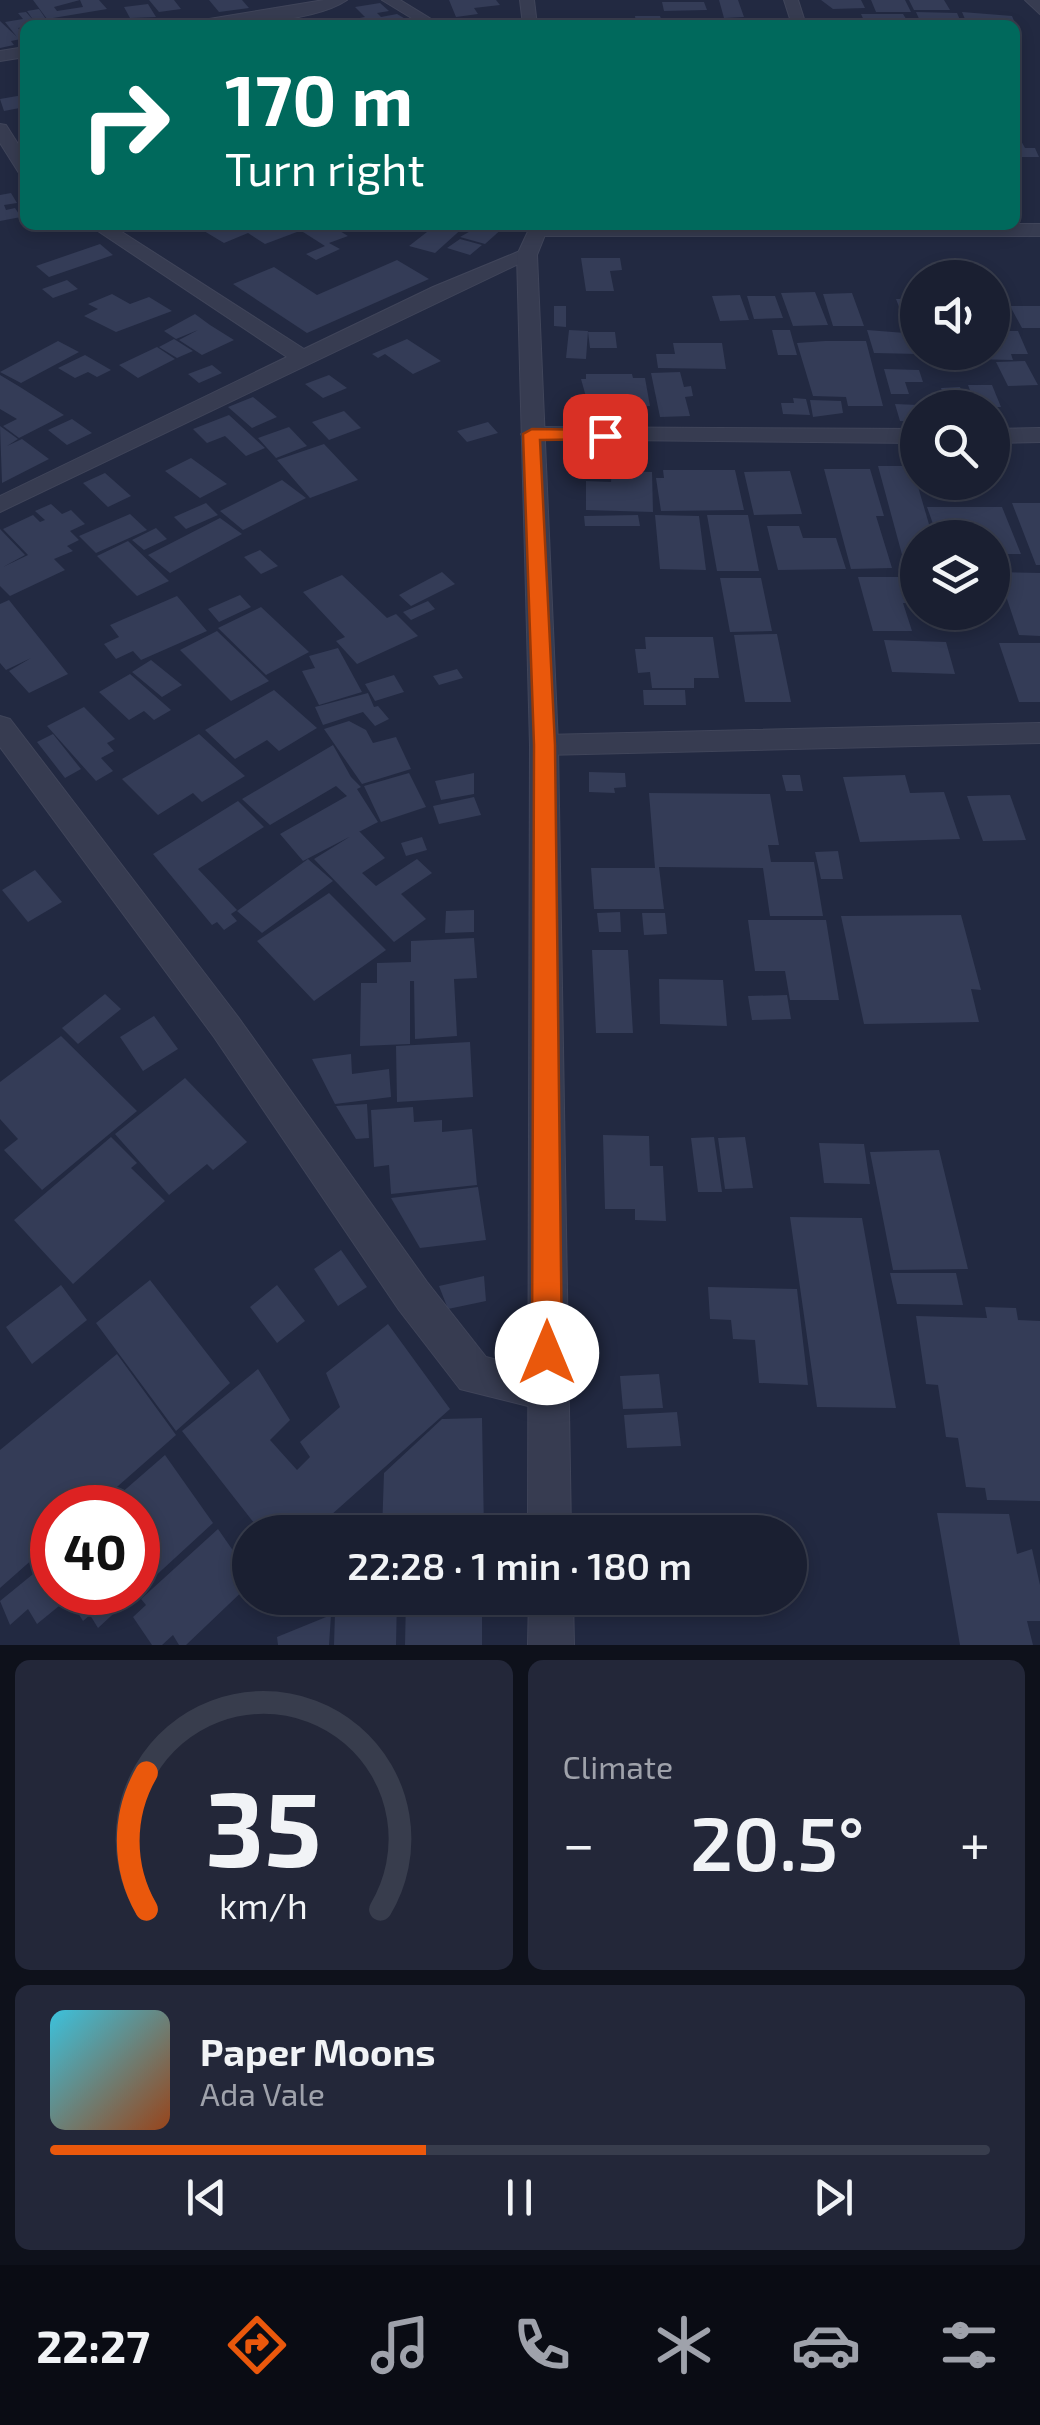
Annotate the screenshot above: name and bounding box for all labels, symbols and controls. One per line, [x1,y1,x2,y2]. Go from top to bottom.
text: 170 m [225,56,413,140]
icon: right [60,60,190,190]
text: Turn right [225,141,425,195]
map controls [900,260,1010,630]
button: sound [900,260,1010,370]
button: search [900,390,1010,500]
pin [563,394,648,479]
icon: arrive [578,409,633,464]
button: layers [900,520,1010,630]
position arrow [495,1301,599,1405]
speed limit sign: 40 [30,1485,160,1615]
text: 22:28 · 1 min · 180 m [347,1542,692,1588]
text: Climate [563,1747,673,1785]
text: 35 [206,1763,322,1888]
text: 20.5° [690,1796,864,1886]
text: − [563,1809,595,1875]
text: + [960,1809,990,1875]
text: km/h [219,1883,308,1926]
text: Paper Moons [200,2028,436,2074]
text: Ada Vale [200,2074,325,2112]
icon: previous [179,2170,234,2225]
icon: pause [492,2170,547,2225]
icon: next [806,2170,861,2225]
icon: directions [222,2310,292,2380]
icon: music [365,2310,435,2380]
icon: phone [507,2310,577,2380]
icon: climate [649,2310,719,2380]
icon: car [791,2310,861,2380]
icon: filters [934,2310,1004,2380]
text: 22:27 [36,2318,150,2372]

